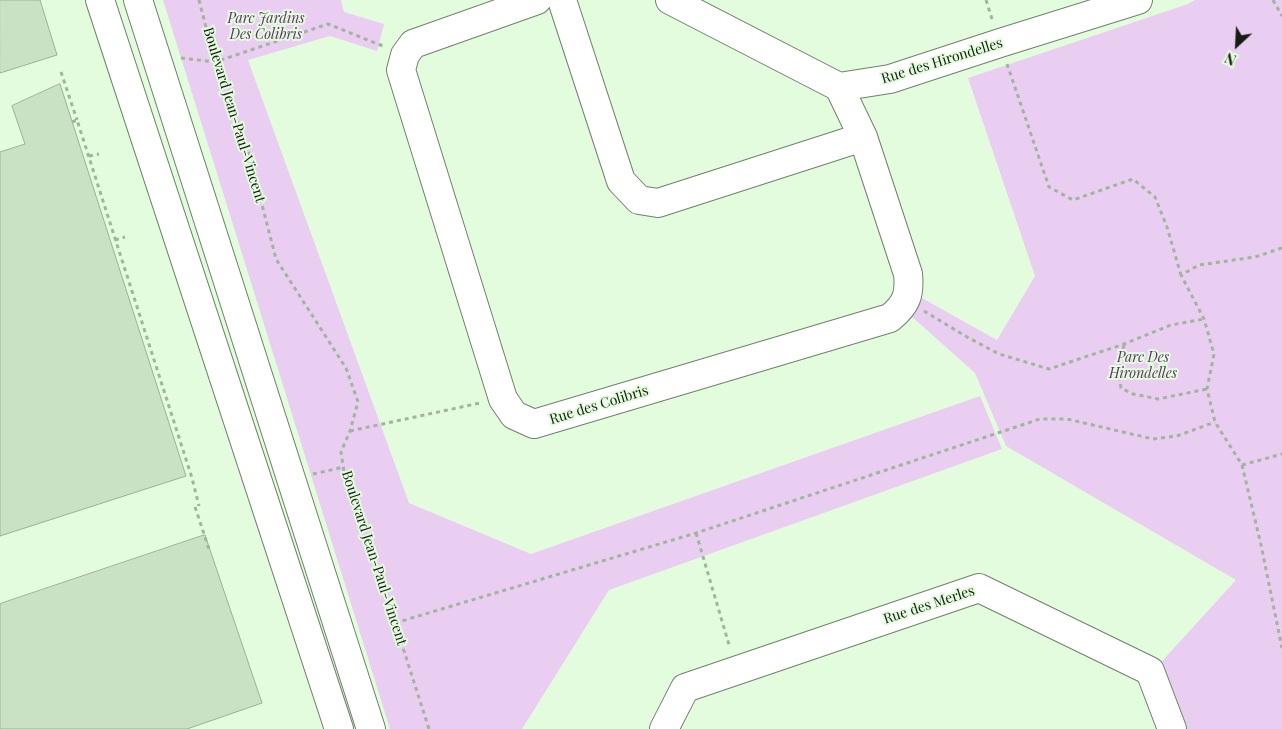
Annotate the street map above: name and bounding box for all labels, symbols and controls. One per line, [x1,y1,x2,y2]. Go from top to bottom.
park label: Parc Jardins Des Colibris [227,11,305,44]
north arrow [1212,20,1262,70]
street label: Boulevard Jean-Paul-Vincent [199,25,269,205]
street label: Rue des Hirondelles [879,35,1005,87]
text: N [1222,48,1239,70]
park label: Parc Des Hirondelles [1109,350,1177,382]
street label: Rue des Colibris [548,382,650,428]
street label: Boulevard Jean-Paul-Vincent [338,469,410,647]
street label: Rue des Merles [881,582,977,628]

